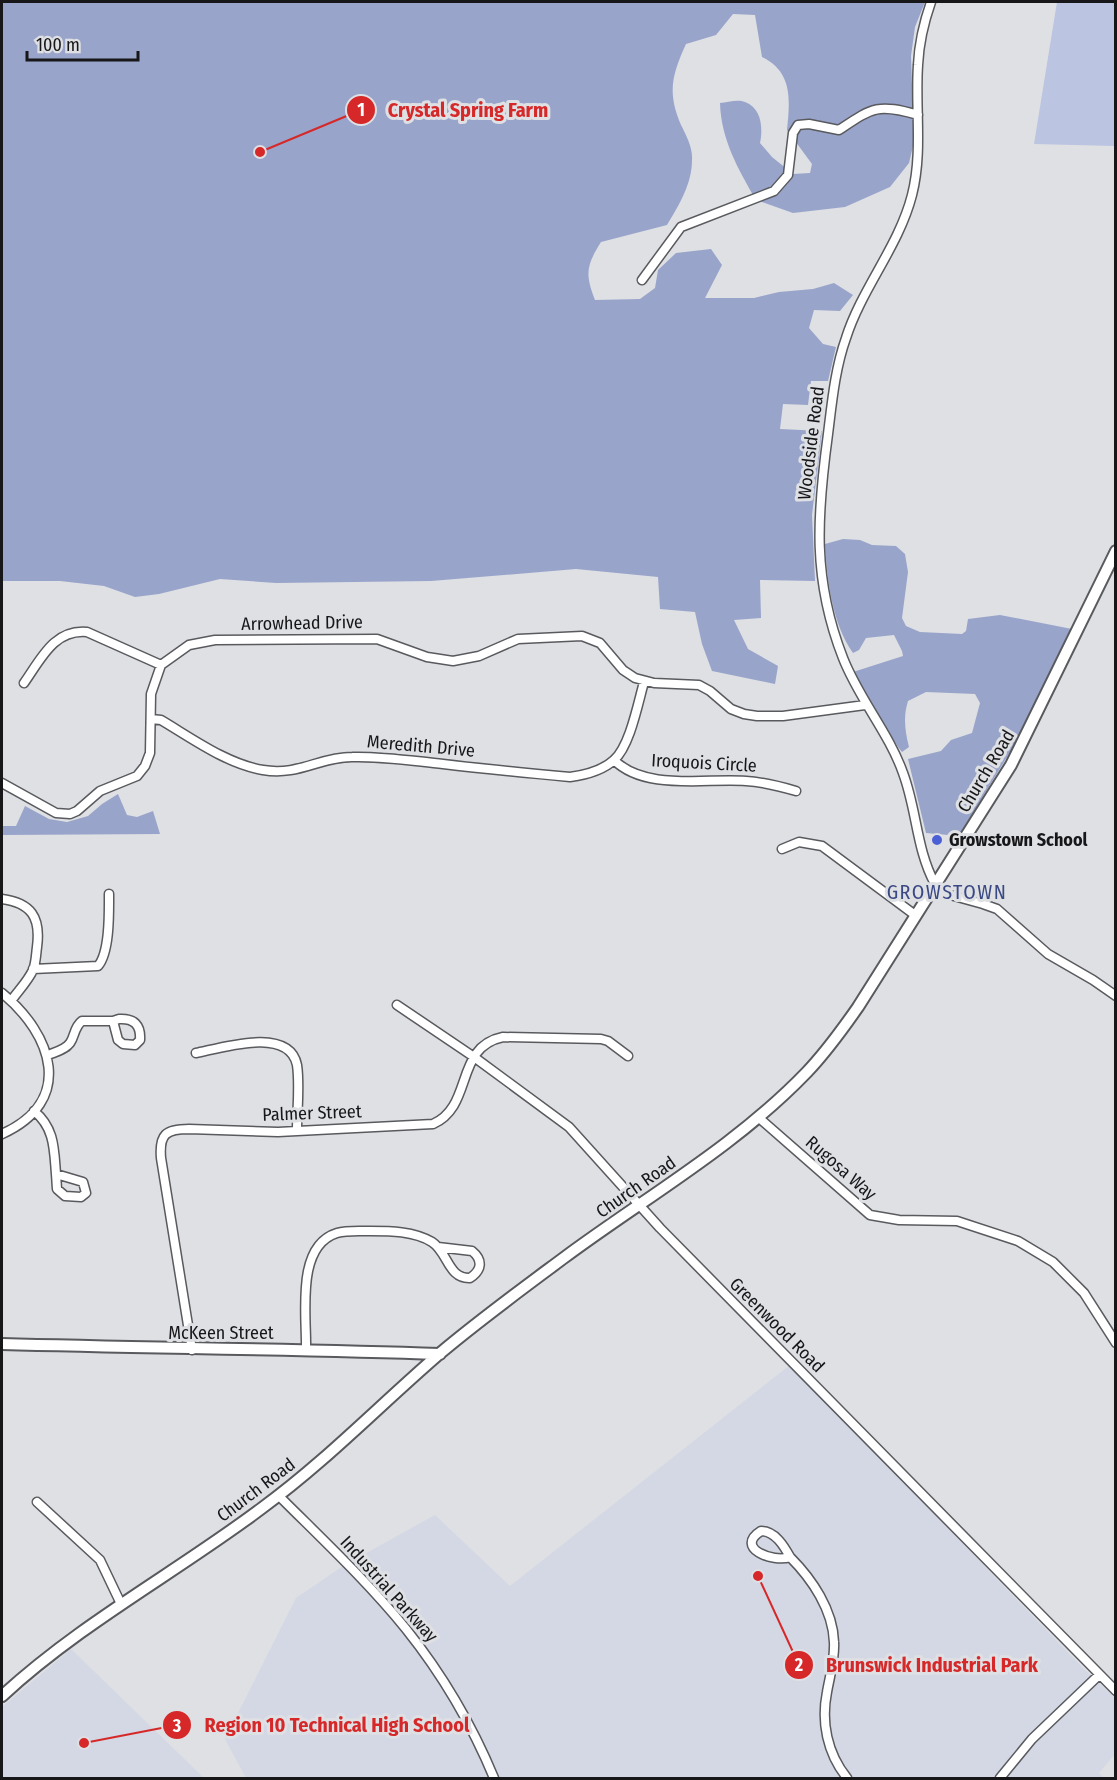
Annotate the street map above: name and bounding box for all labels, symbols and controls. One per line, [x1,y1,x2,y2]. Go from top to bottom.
scale bar [27,24,138,62]
text: 100 m [36,34,80,56]
callout: Crystal Spring Farm [346,91,560,129]
text: Crystal Spring Farm [388,98,548,122]
text: 1 [357,99,365,121]
street label: Woodside Road [793,385,829,501]
street label: Arrowhead Drive [241,611,363,635]
street label: Church Road [953,726,1019,816]
street label: Meredith Drive [366,730,476,762]
street label: Iroquois Circle [651,749,757,777]
place label: Growstown School [949,829,1088,851]
marker: Growstown School [930,833,944,847]
district label: GROWSTOWN [887,880,1007,904]
street label: Palmer Street [262,1100,362,1126]
street label: Rugosa Way [801,1131,881,1205]
street label: Church Road [592,1151,680,1223]
street label: Greenwood Road [725,1273,829,1377]
street label: McKeen Street [168,1322,274,1344]
street label: Church Road [212,1453,300,1527]
street label: Industrial Parkway [336,1531,442,1647]
callout: Brunswick Industrial Park [784,1646,1050,1684]
text: Brunswick Industrial Park [826,1653,1039,1677]
text: 2 [794,1654,803,1676]
callout: Region 10 Technical High School [162,1706,481,1744]
text: Region 10 Technical High School [205,1713,470,1737]
text: 3 [172,1715,182,1737]

